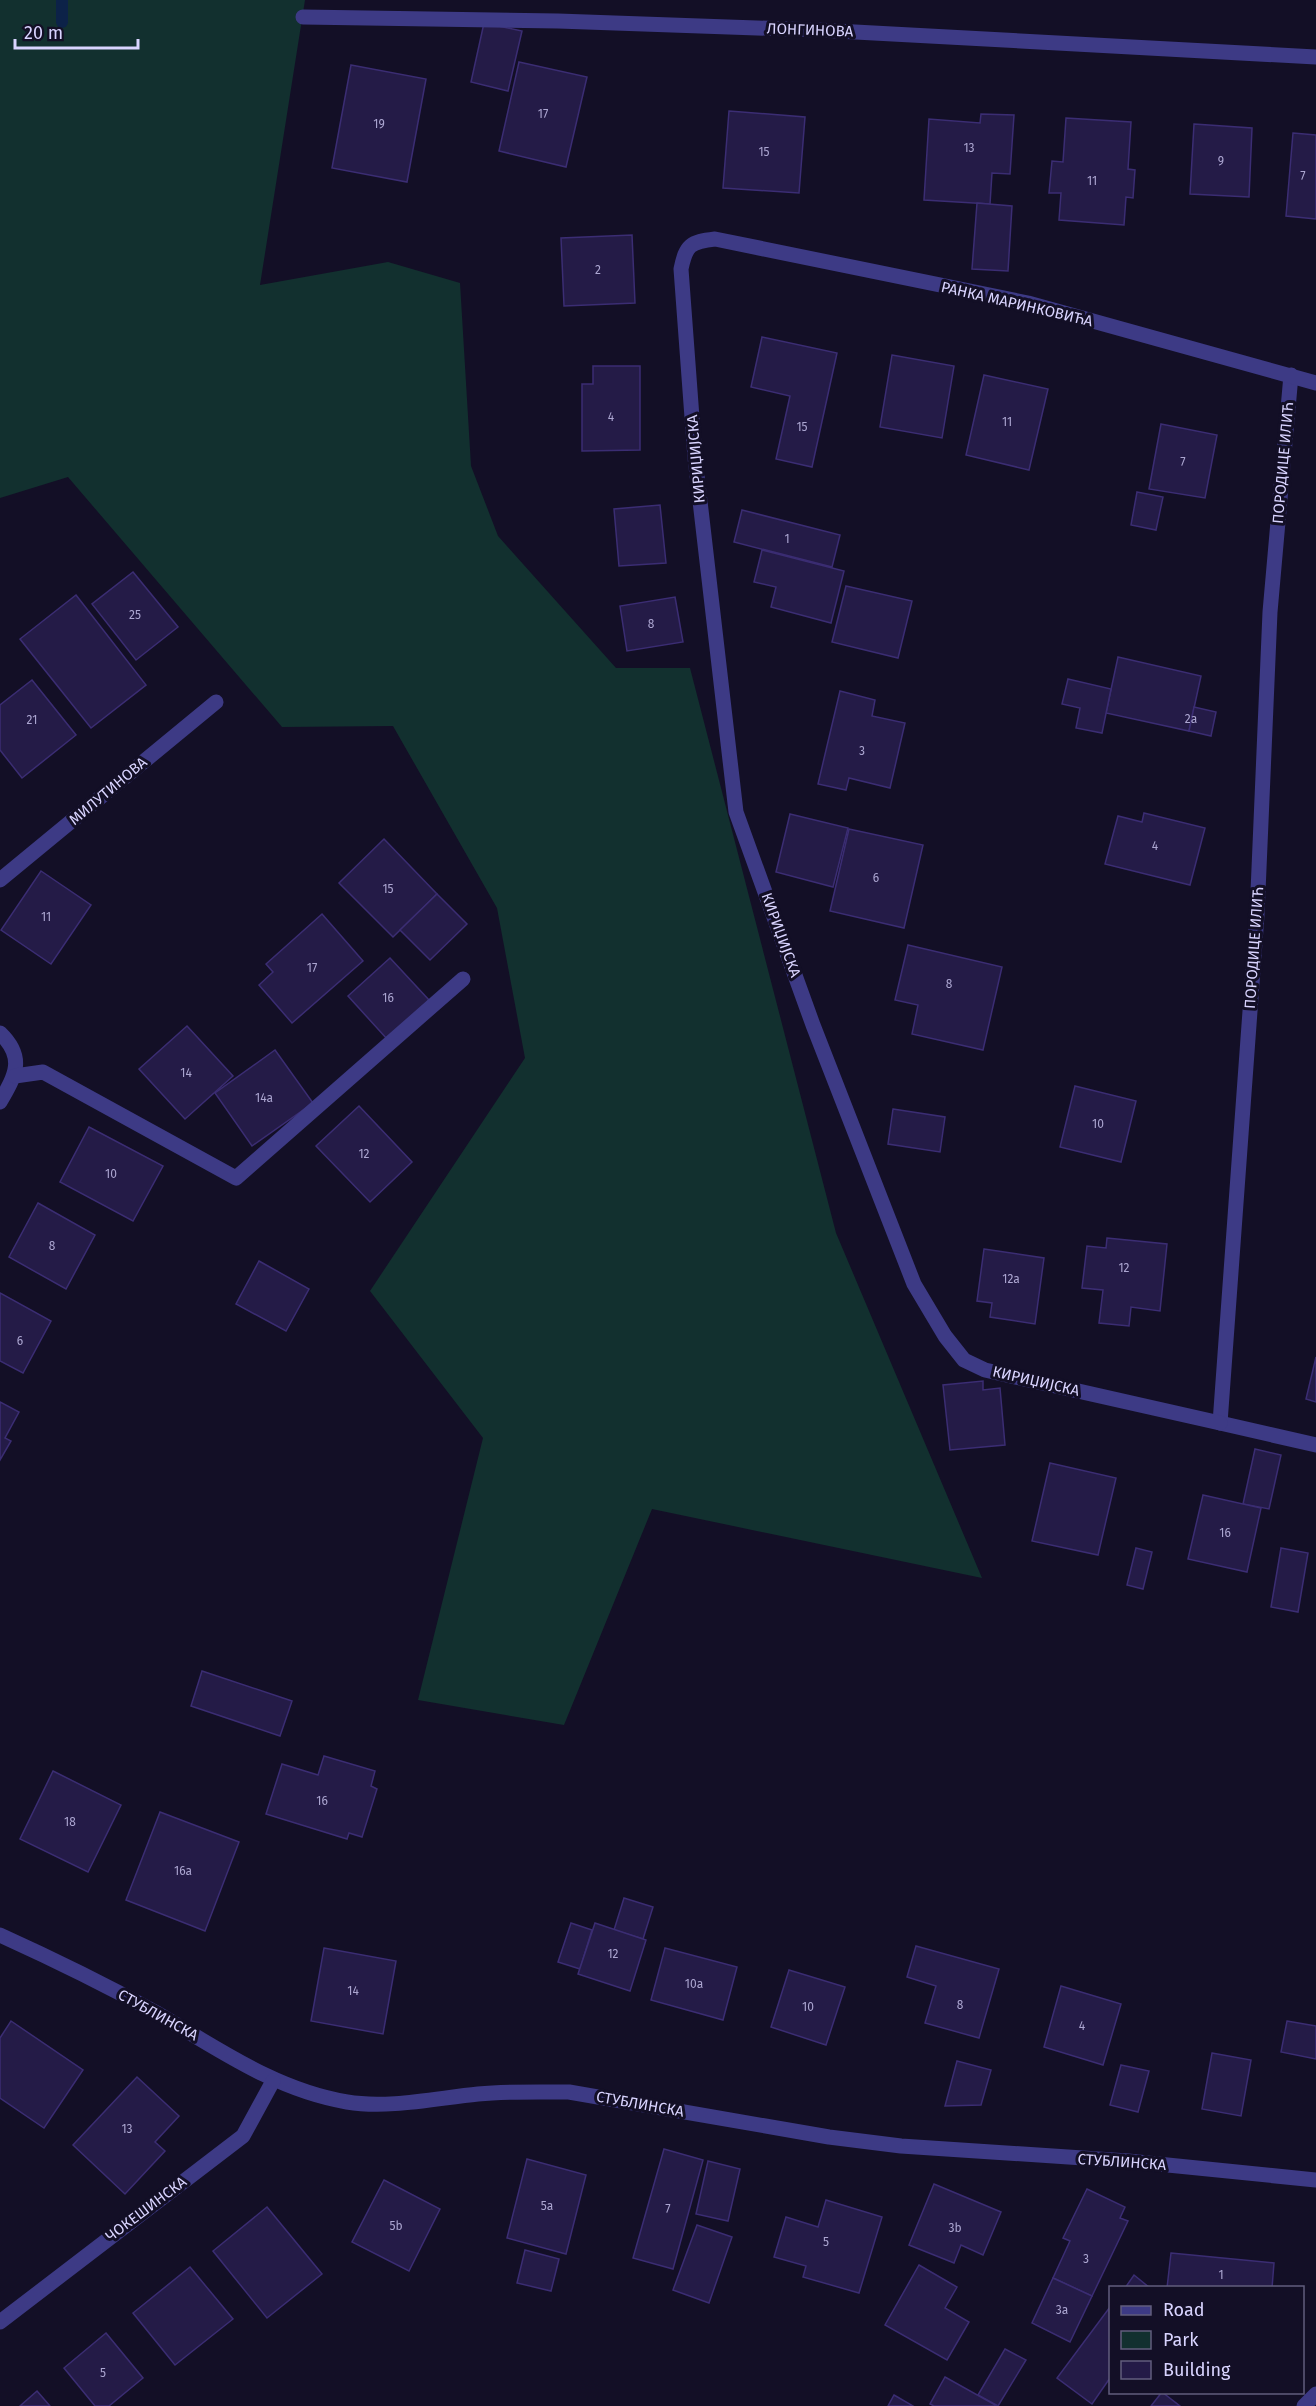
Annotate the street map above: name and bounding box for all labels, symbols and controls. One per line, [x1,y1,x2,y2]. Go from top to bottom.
scale bar [15,12,138,50]
street label: ЛОНГИНОВА [766,19,854,41]
text: 20 m [24,22,63,44]
house number: 17 [538,107,548,121]
house number: 19 [373,117,385,131]
house number: 13 [963,141,975,155]
house number: 15 [758,145,770,159]
house number: 9 [1218,154,1224,168]
house number: 7 [1300,169,1306,183]
house number: 11 [1087,174,1097,188]
house number: 2 [595,263,601,277]
street label: РАНКА МАРИНКОВИЋА [939,278,1095,330]
street label: ПОРОДИЦЕ ИЛИЋ [1269,401,1297,525]
house number: 4 [608,410,615,424]
street label: КИРИЏИЈСКА [683,414,709,504]
house number: 11 [1002,415,1012,429]
house number: 15 [796,420,808,434]
house number: 7 [1180,455,1186,469]
house number: 1 [784,532,790,546]
house number: 25 [129,608,141,622]
house number: 8 [648,617,655,631]
house number: 2a [1185,712,1197,726]
house number: 21 [27,713,37,727]
house number: 3 [859,744,865,758]
street label: МИЛУТИНОВА [65,753,151,829]
house number: 4 [1152,839,1159,853]
house number: 6 [873,871,879,885]
house number: 15 [382,882,394,896]
street label: ПОРОДИЦЕ ИЛИЋ [1241,886,1267,1009]
street label: КИРИЏИЈСКА [757,890,805,980]
house number: 11 [41,910,51,924]
house number: 17 [307,961,317,975]
house number: 8 [946,977,953,991]
house number: 16 [382,991,394,1005]
house number: 14 [180,1066,192,1080]
house number: 14a [255,1091,273,1105]
house number: 10 [1092,1117,1104,1131]
house number: 12 [358,1147,370,1161]
house number: 10 [105,1167,117,1181]
house number: 8 [49,1239,56,1253]
house number: 12 [1118,1261,1130,1275]
house number: 12a [1002,1272,1020,1286]
house number: 6 [17,1334,23,1348]
street label: КИРИЏИЈСКА [991,1362,1082,1400]
house number: 16 [1219,1526,1231,1540]
house number: 16 [316,1794,328,1808]
house number: 18 [64,1815,76,1829]
house number: 16a [174,1864,192,1878]
house number: 12 [607,1947,619,1961]
house number: 10a [685,1977,703,1991]
house number: 14 [347,1984,359,1998]
street label: СТУБЛИНСКА [115,1986,202,2045]
house number: 8 [957,1998,964,2012]
house number: 10 [802,2000,814,2014]
house number: 4 [1079,2019,1086,2033]
street label: СТУБЛИНСКА [595,2087,686,2121]
house number: 13 [121,2122,133,2136]
street label: СТУБЛИНСКА [1077,2150,1167,2174]
street label: ЧОКЕШИНСКА [102,2173,190,2245]
house number: 5a [541,2199,553,2213]
house number: 7 [665,2202,671,2216]
house number: 5b [389,2219,403,2233]
house number: 3b [948,2221,962,2235]
house number: 5 [823,2235,829,2249]
house number: 3 [1083,2252,1089,2266]
house number: 1 [1218,2268,1224,2282]
legend [1109,2286,1304,2394]
text: Road [1163,2299,1205,2321]
house number: 3a [1056,2303,1068,2317]
text: Park [1163,2329,1199,2351]
text: Building [1163,2359,1231,2381]
house number: 5 [100,2366,106,2380]

